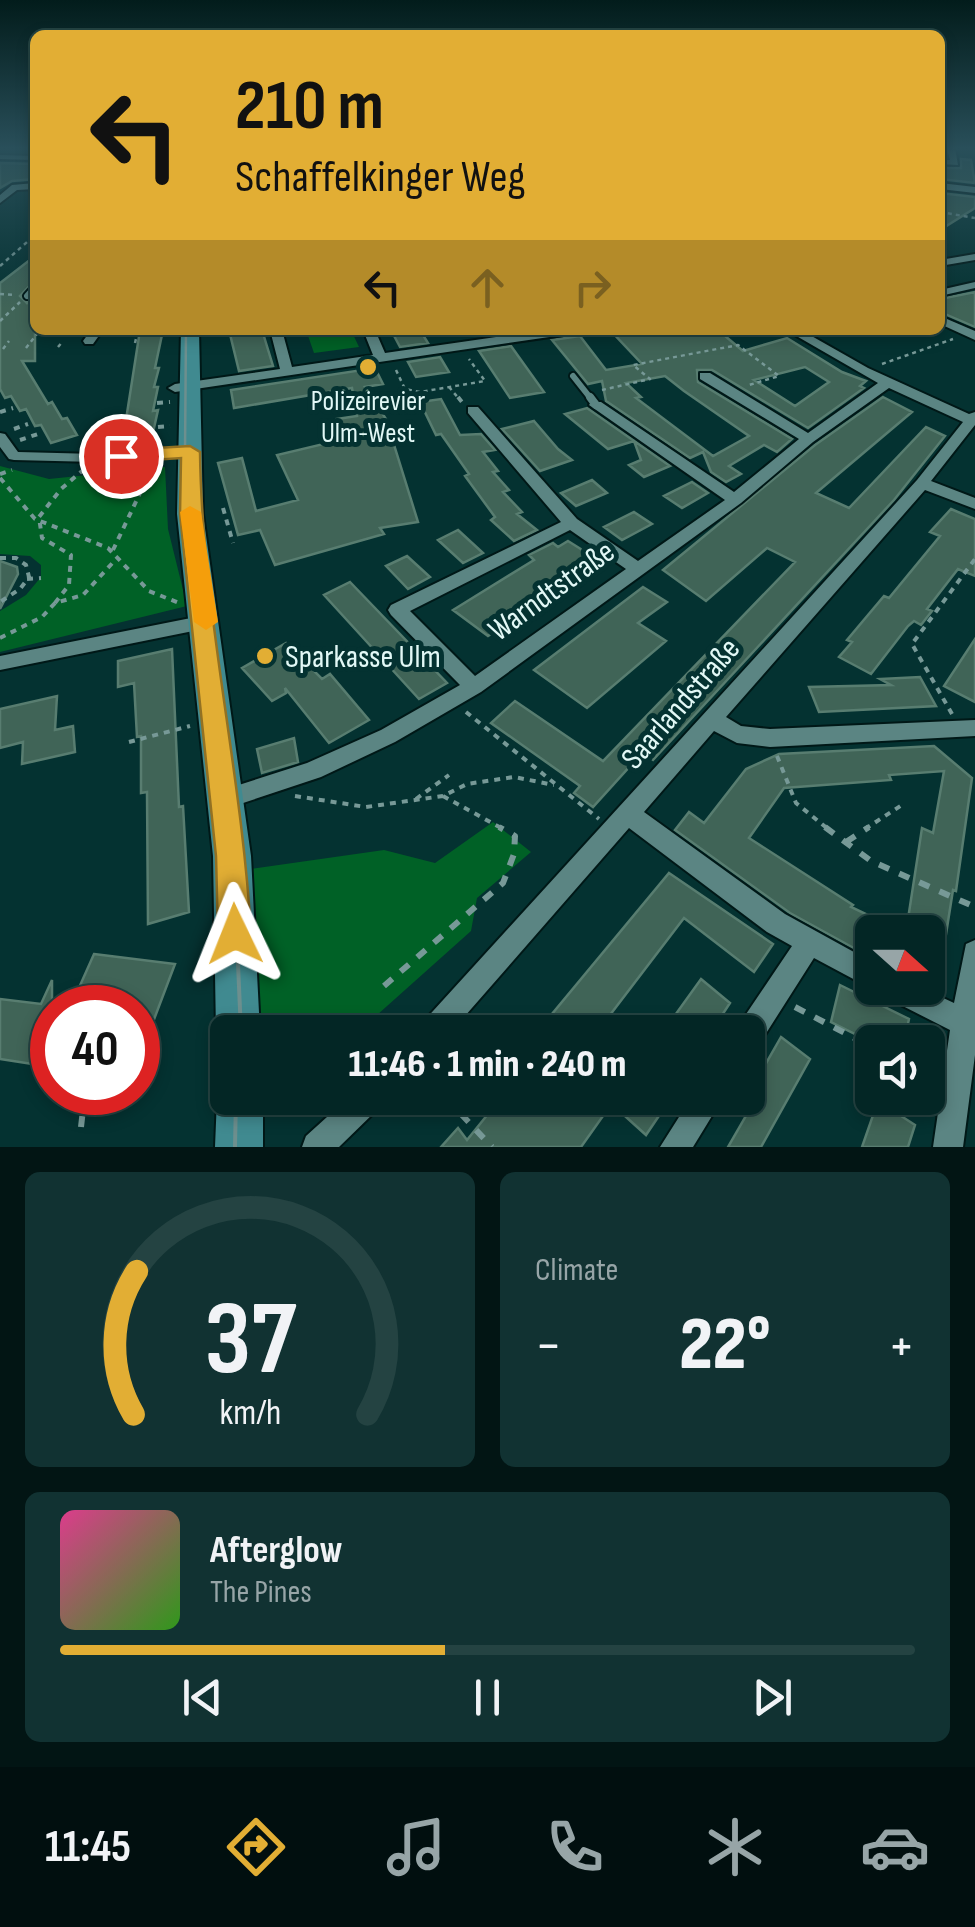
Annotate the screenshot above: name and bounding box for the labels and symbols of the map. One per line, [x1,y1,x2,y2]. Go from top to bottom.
marker: Polizeirevier Ulm-West [357,356,379,378]
place label: Polizeirevier Ulm-West [311,385,425,450]
pin [79,414,164,499]
street label: Warndtstraße [481,532,623,650]
street label: Saarlandstraße [613,630,749,778]
place label: Sparkasse Ulm [285,638,441,677]
marker: Sparkasse Ulm [254,645,276,667]
position arrow [183,882,287,986]
north arrow [855,915,945,1005]
speed limit sign: 40 [30,985,160,1115]

